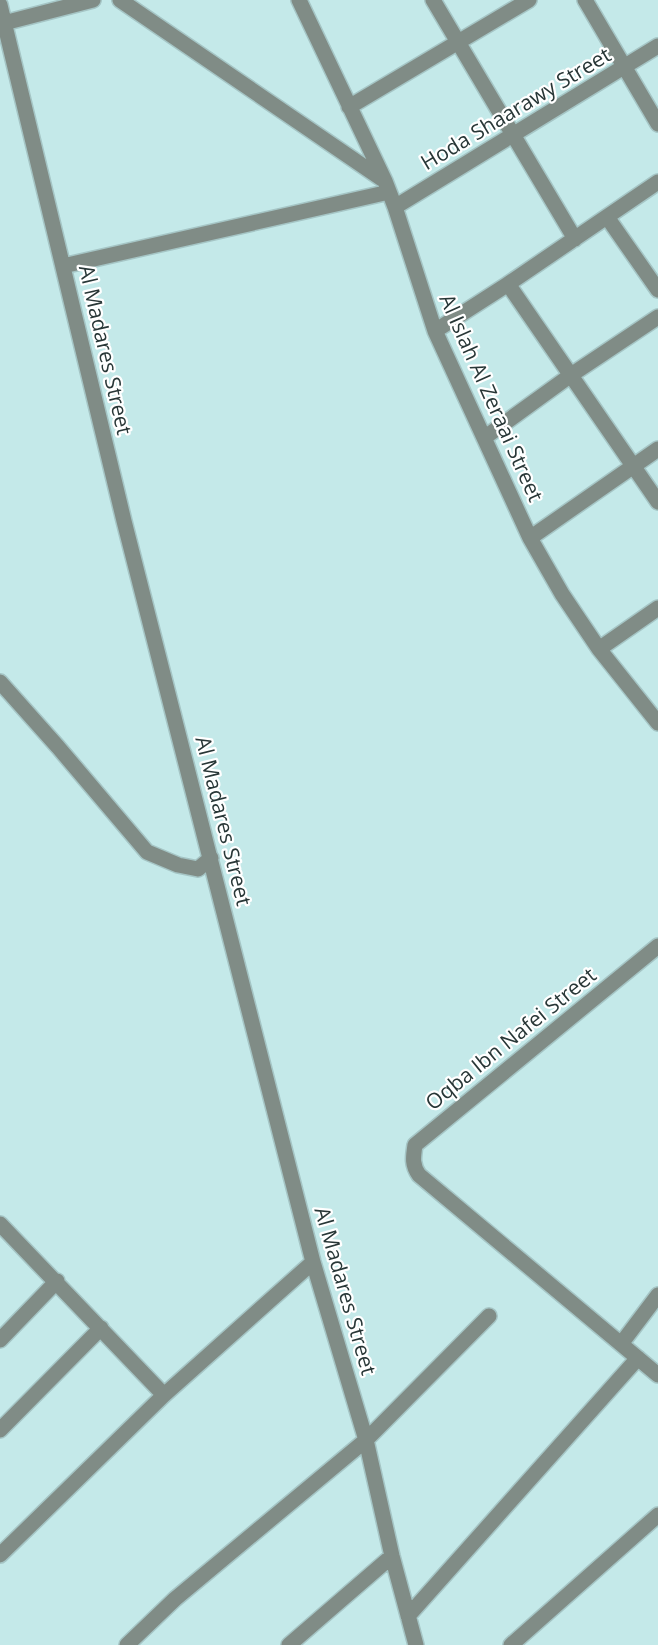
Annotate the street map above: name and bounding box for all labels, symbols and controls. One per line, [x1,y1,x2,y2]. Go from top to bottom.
street label: Hoda Shaarawy Street [415,40,616,176]
street label: Al Madares Street [73,262,139,438]
street label: Al Islah Al Zeraai Street [433,289,550,506]
street label: Al Madares Street [189,733,259,908]
street label: Oqba Ibn Nafei Street [419,961,602,1116]
street label: Al Madares Street [309,1203,383,1378]

